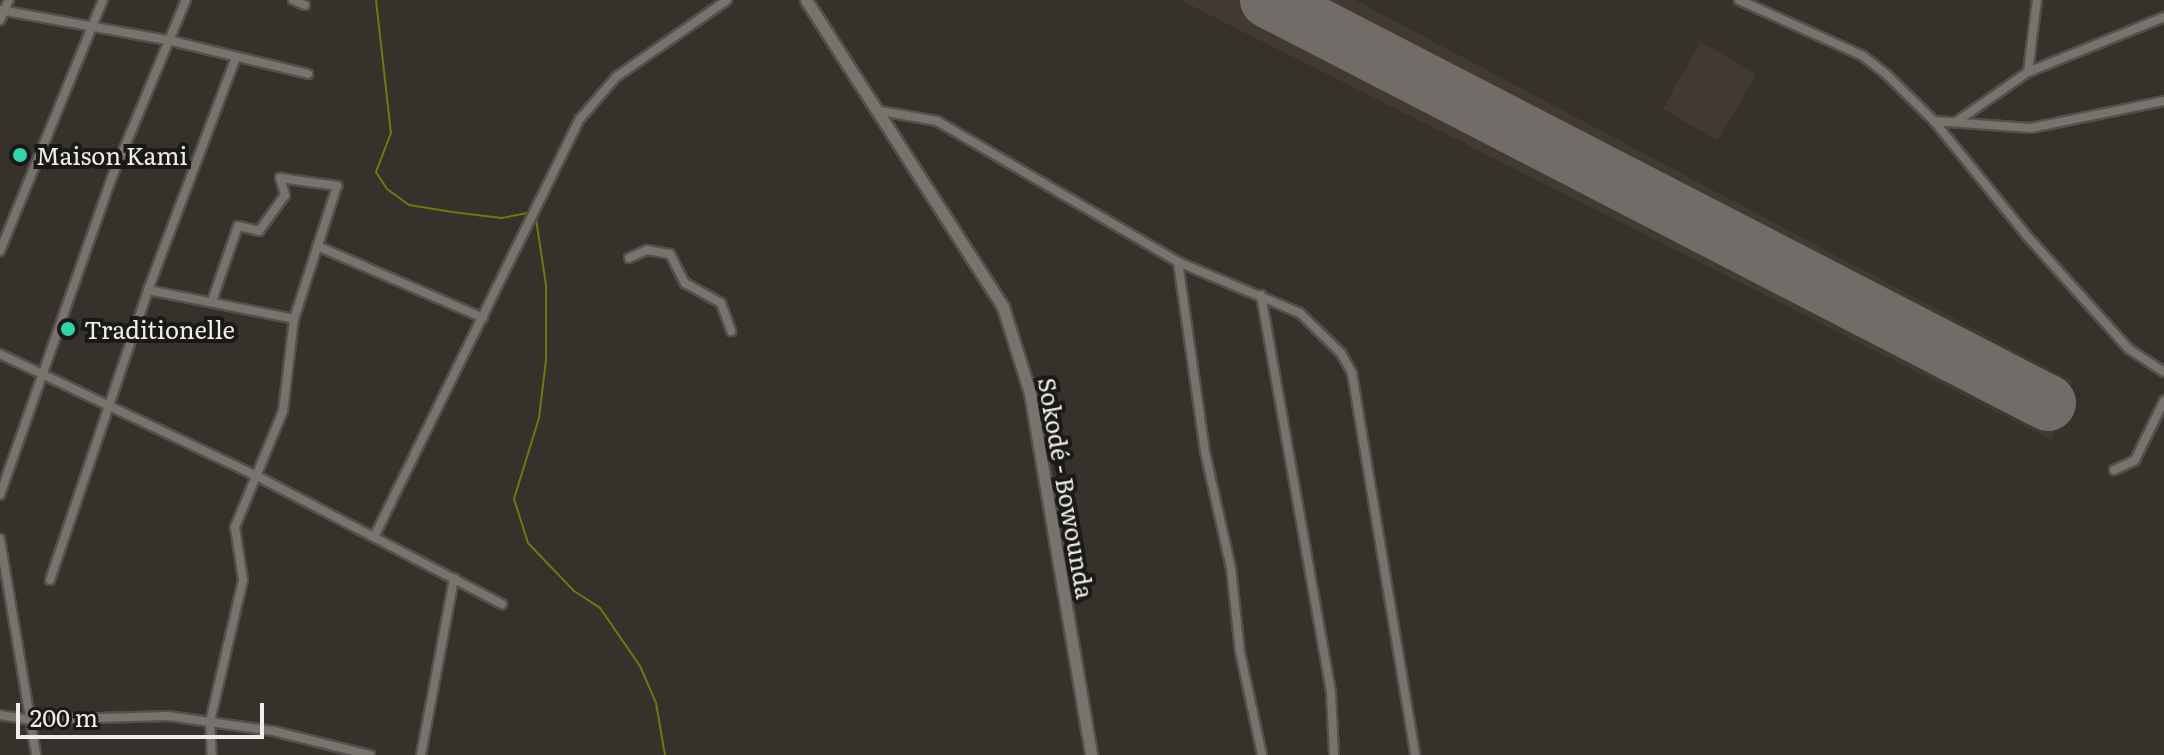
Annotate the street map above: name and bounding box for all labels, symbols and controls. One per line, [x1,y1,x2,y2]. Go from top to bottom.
place label: Maison Kami [36,141,188,169]
marker: Maison Kami [11,146,29,164]
place label: Traditionelle [84,315,235,343]
marker: Traditionelle [59,320,77,338]
street label: Sokodé - Bowounda [1033,375,1101,601]
scale bar [20,687,268,737]
text: 200 m [30,699,98,734]

